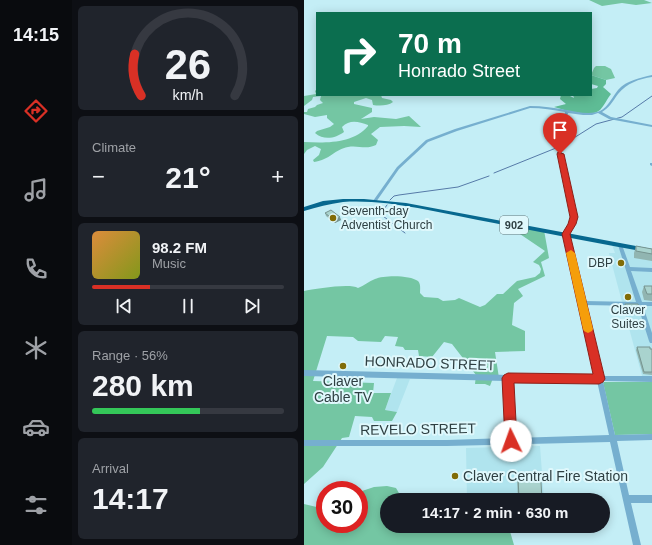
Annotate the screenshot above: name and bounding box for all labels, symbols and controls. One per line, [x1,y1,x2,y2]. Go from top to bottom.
text: 14:15 [13,25,59,45]
icon: right [332,28,384,80]
text: 70 m [398,28,462,59]
text: 26 [165,41,211,88]
text: Honrado Street [398,61,520,81]
text: km/h [173,87,204,103]
icon: directions [22,97,50,125]
pin [543,113,577,154]
icon: arrive [549,119,571,141]
text: Climate [92,140,136,155]
text: 21° [165,161,211,194]
text: − [92,164,105,189]
text: + [271,164,284,189]
icon: music [22,176,50,204]
place label: Seventh-day Adventist Church [341,204,432,232]
marker: Seventh-day Adventist Church [328,213,338,223]
road number: 902 [500,216,528,234]
text: 98.2 FM [152,239,207,256]
icon: phone [22,255,50,283]
text: Music [152,256,186,271]
place label: DBP [588,256,613,270]
marker: DBP [616,258,626,268]
marker: Claver Suites [623,292,633,302]
icon: previous [113,295,135,317]
icon: pause [177,295,199,317]
icon: next [241,295,263,317]
place label: Claver Suites [611,303,645,331]
icon: climate [22,334,50,362]
text: Range · 56% [92,348,168,363]
street label: HONRADO STREET [364,353,496,373]
marker: Claver Cable TV [338,361,348,371]
text: 280 km [92,369,194,402]
place label: Claver Cable TV [314,373,373,405]
icon: car [22,413,50,441]
street label: REVELO STREET [360,420,477,438]
position arrow [490,420,532,462]
text: Arrival [92,461,129,476]
place label: Claver Central Fire Station [463,468,628,484]
marker: Claver Central Fire Station [450,471,460,481]
speed limit sign: 30 [316,481,368,533]
text: 14:17 [92,482,169,515]
icon: filters [22,491,50,519]
text: 14:17 · 2 min · 630 m [422,504,568,521]

